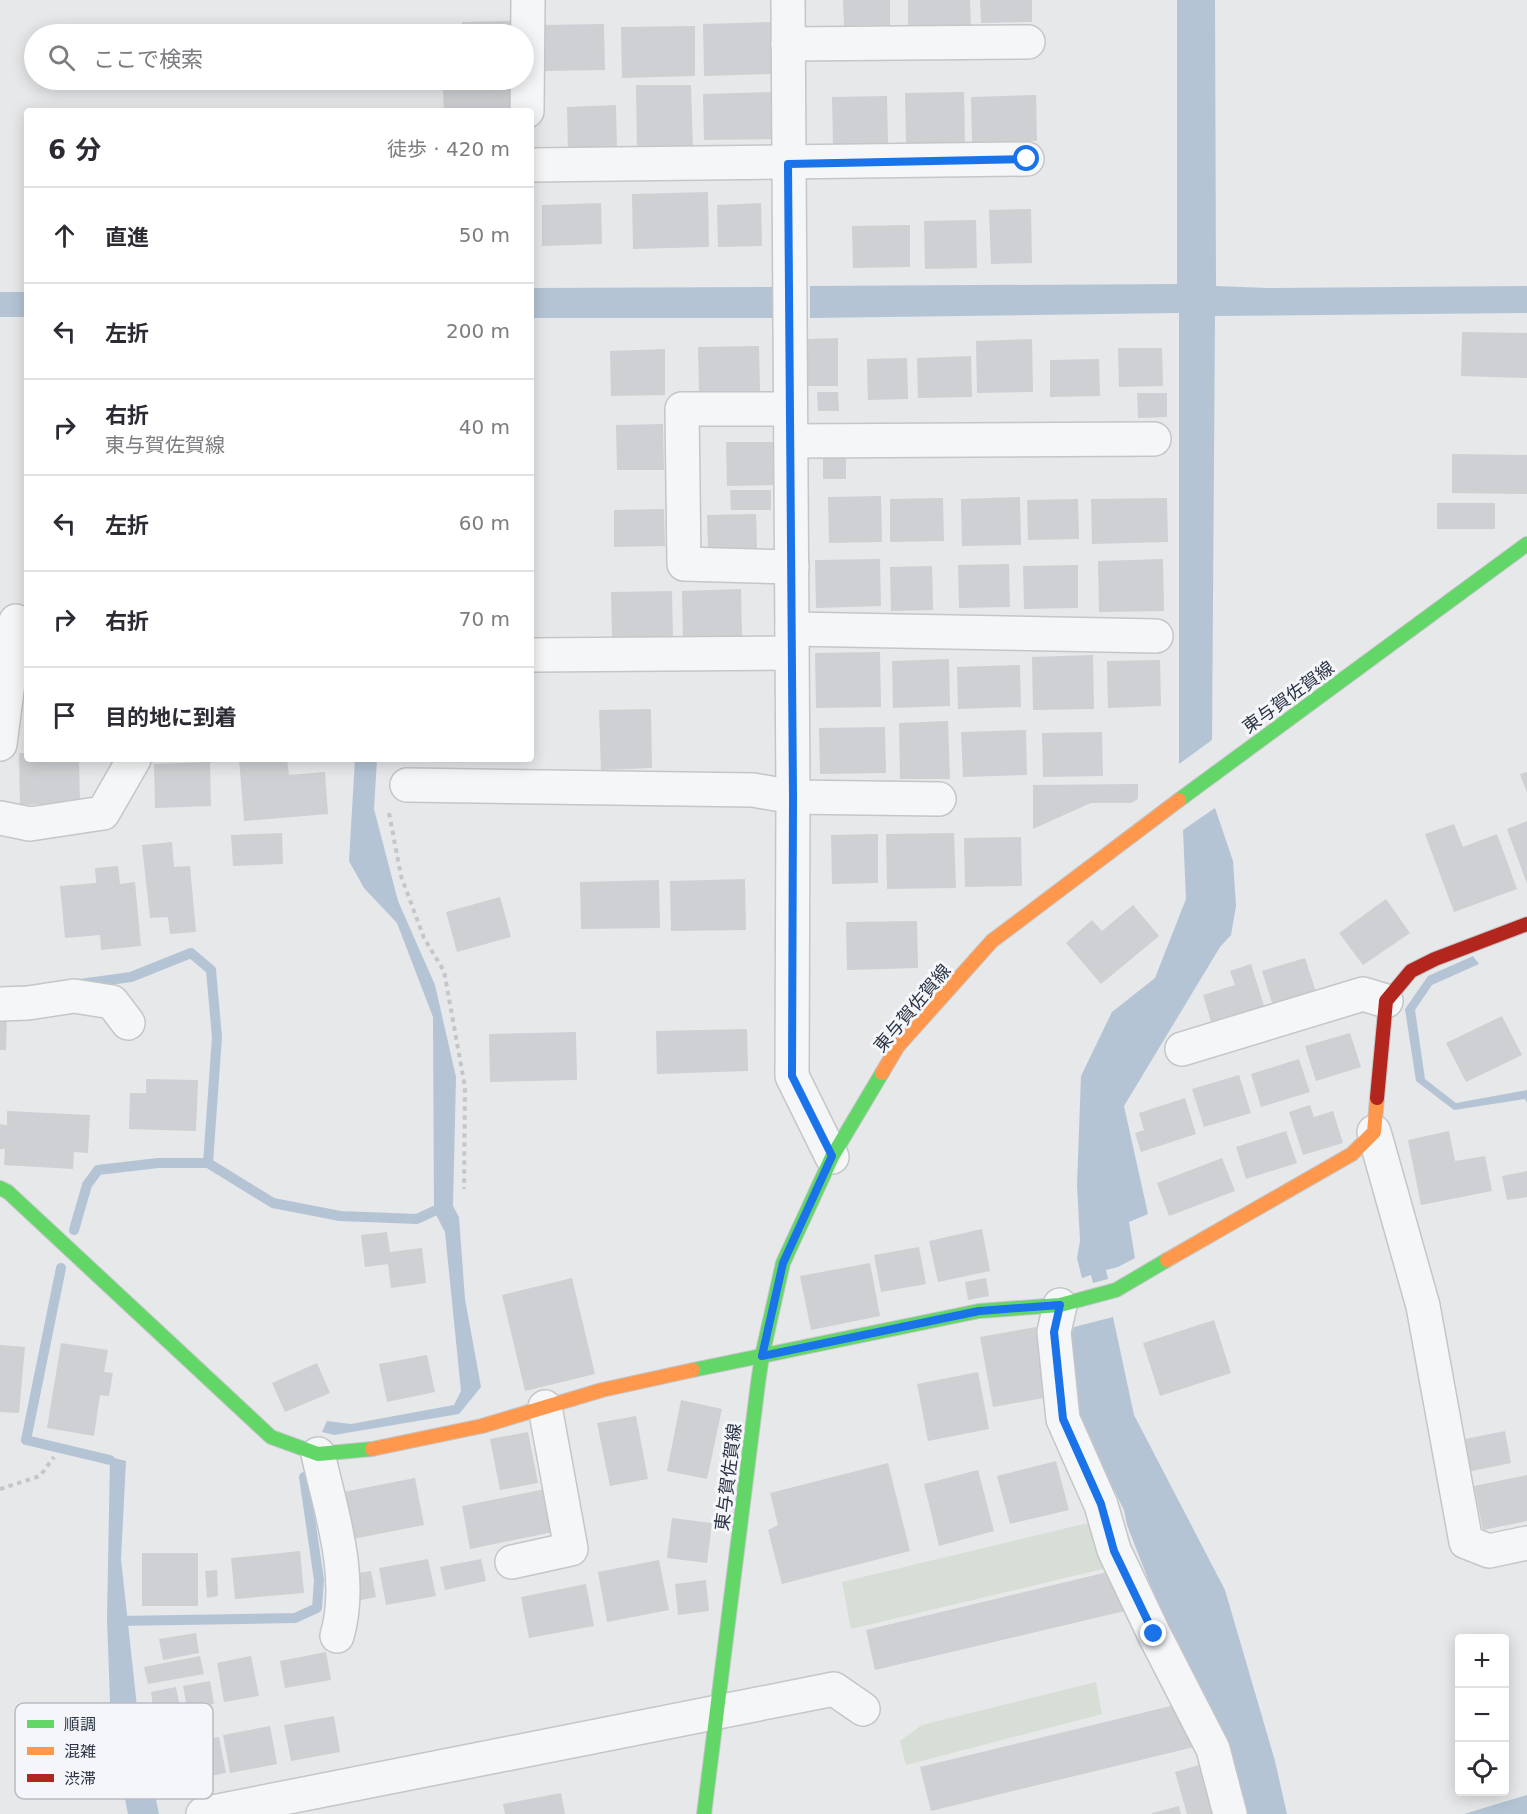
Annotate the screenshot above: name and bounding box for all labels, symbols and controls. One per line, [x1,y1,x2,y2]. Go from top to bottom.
search box [24,24,534,90]
icon: search [45,41,78,74]
text: ここで検索 [93,47,203,72]
text: 6 分 [48,135,101,165]
text: 徒歩 · 420 m [387,137,510,161]
route start [1013,145,1039,171]
icon: ahead [48,219,81,252]
text: 50 m [459,223,510,247]
text: 直進 [105,225,149,250]
icon: left [48,315,81,348]
text: 200 m [446,319,510,343]
text: 左折 [105,321,149,346]
text: 右折 [105,403,149,428]
icon: right [48,411,81,444]
text: 40 m [459,415,510,439]
text: 東与賀佐賀線 [105,433,225,457]
icon: left [48,507,81,540]
text: 60 m [459,511,510,535]
text: 左折 [105,513,149,538]
icon: right [48,603,81,636]
text: 70 m [459,607,510,631]
text: 右折 [105,609,149,634]
street label: 東与賀佐賀線 [1238,657,1338,737]
icon: arrive [48,699,81,732]
text: 目的地に到着 [105,705,237,730]
street label: 東与賀佐賀線 [869,960,955,1056]
street label: 東与賀佐賀線 [711,1422,745,1532]
route end [1140,1620,1166,1646]
map controls [1455,1634,1509,1796]
button: + [1455,1634,1509,1688]
button: − [1455,1688,1509,1742]
legend [15,1703,213,1799]
text: 順調 [64,1715,96,1734]
text: 混雑 [64,1742,96,1761]
button: locate [1455,1742,1509,1796]
text: 渋滞 [64,1769,96,1788]

